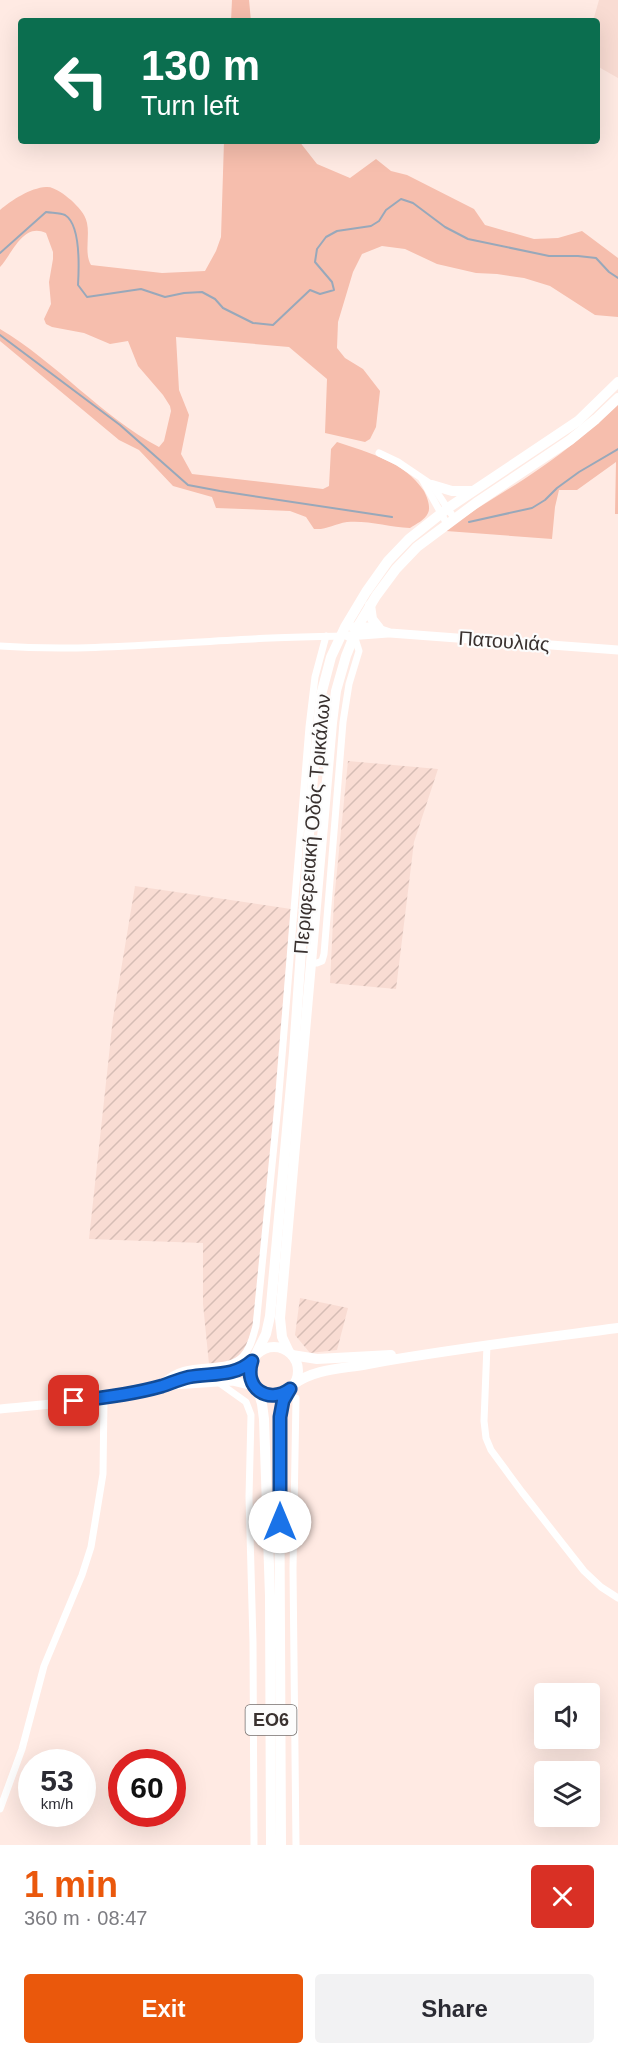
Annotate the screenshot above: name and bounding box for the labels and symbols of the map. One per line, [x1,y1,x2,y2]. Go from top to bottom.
street label: Πατουλιάς [458,627,551,655]
street label: Περιφερειακή Οδός Τρικάλων [290,693,334,955]
pin [48,1375,99,1426]
position arrow [248,1490,312,1554]
road number: ΕΟ6 [246,1705,296,1735]
speed limit sign: 60 [108,1749,186,1827]

